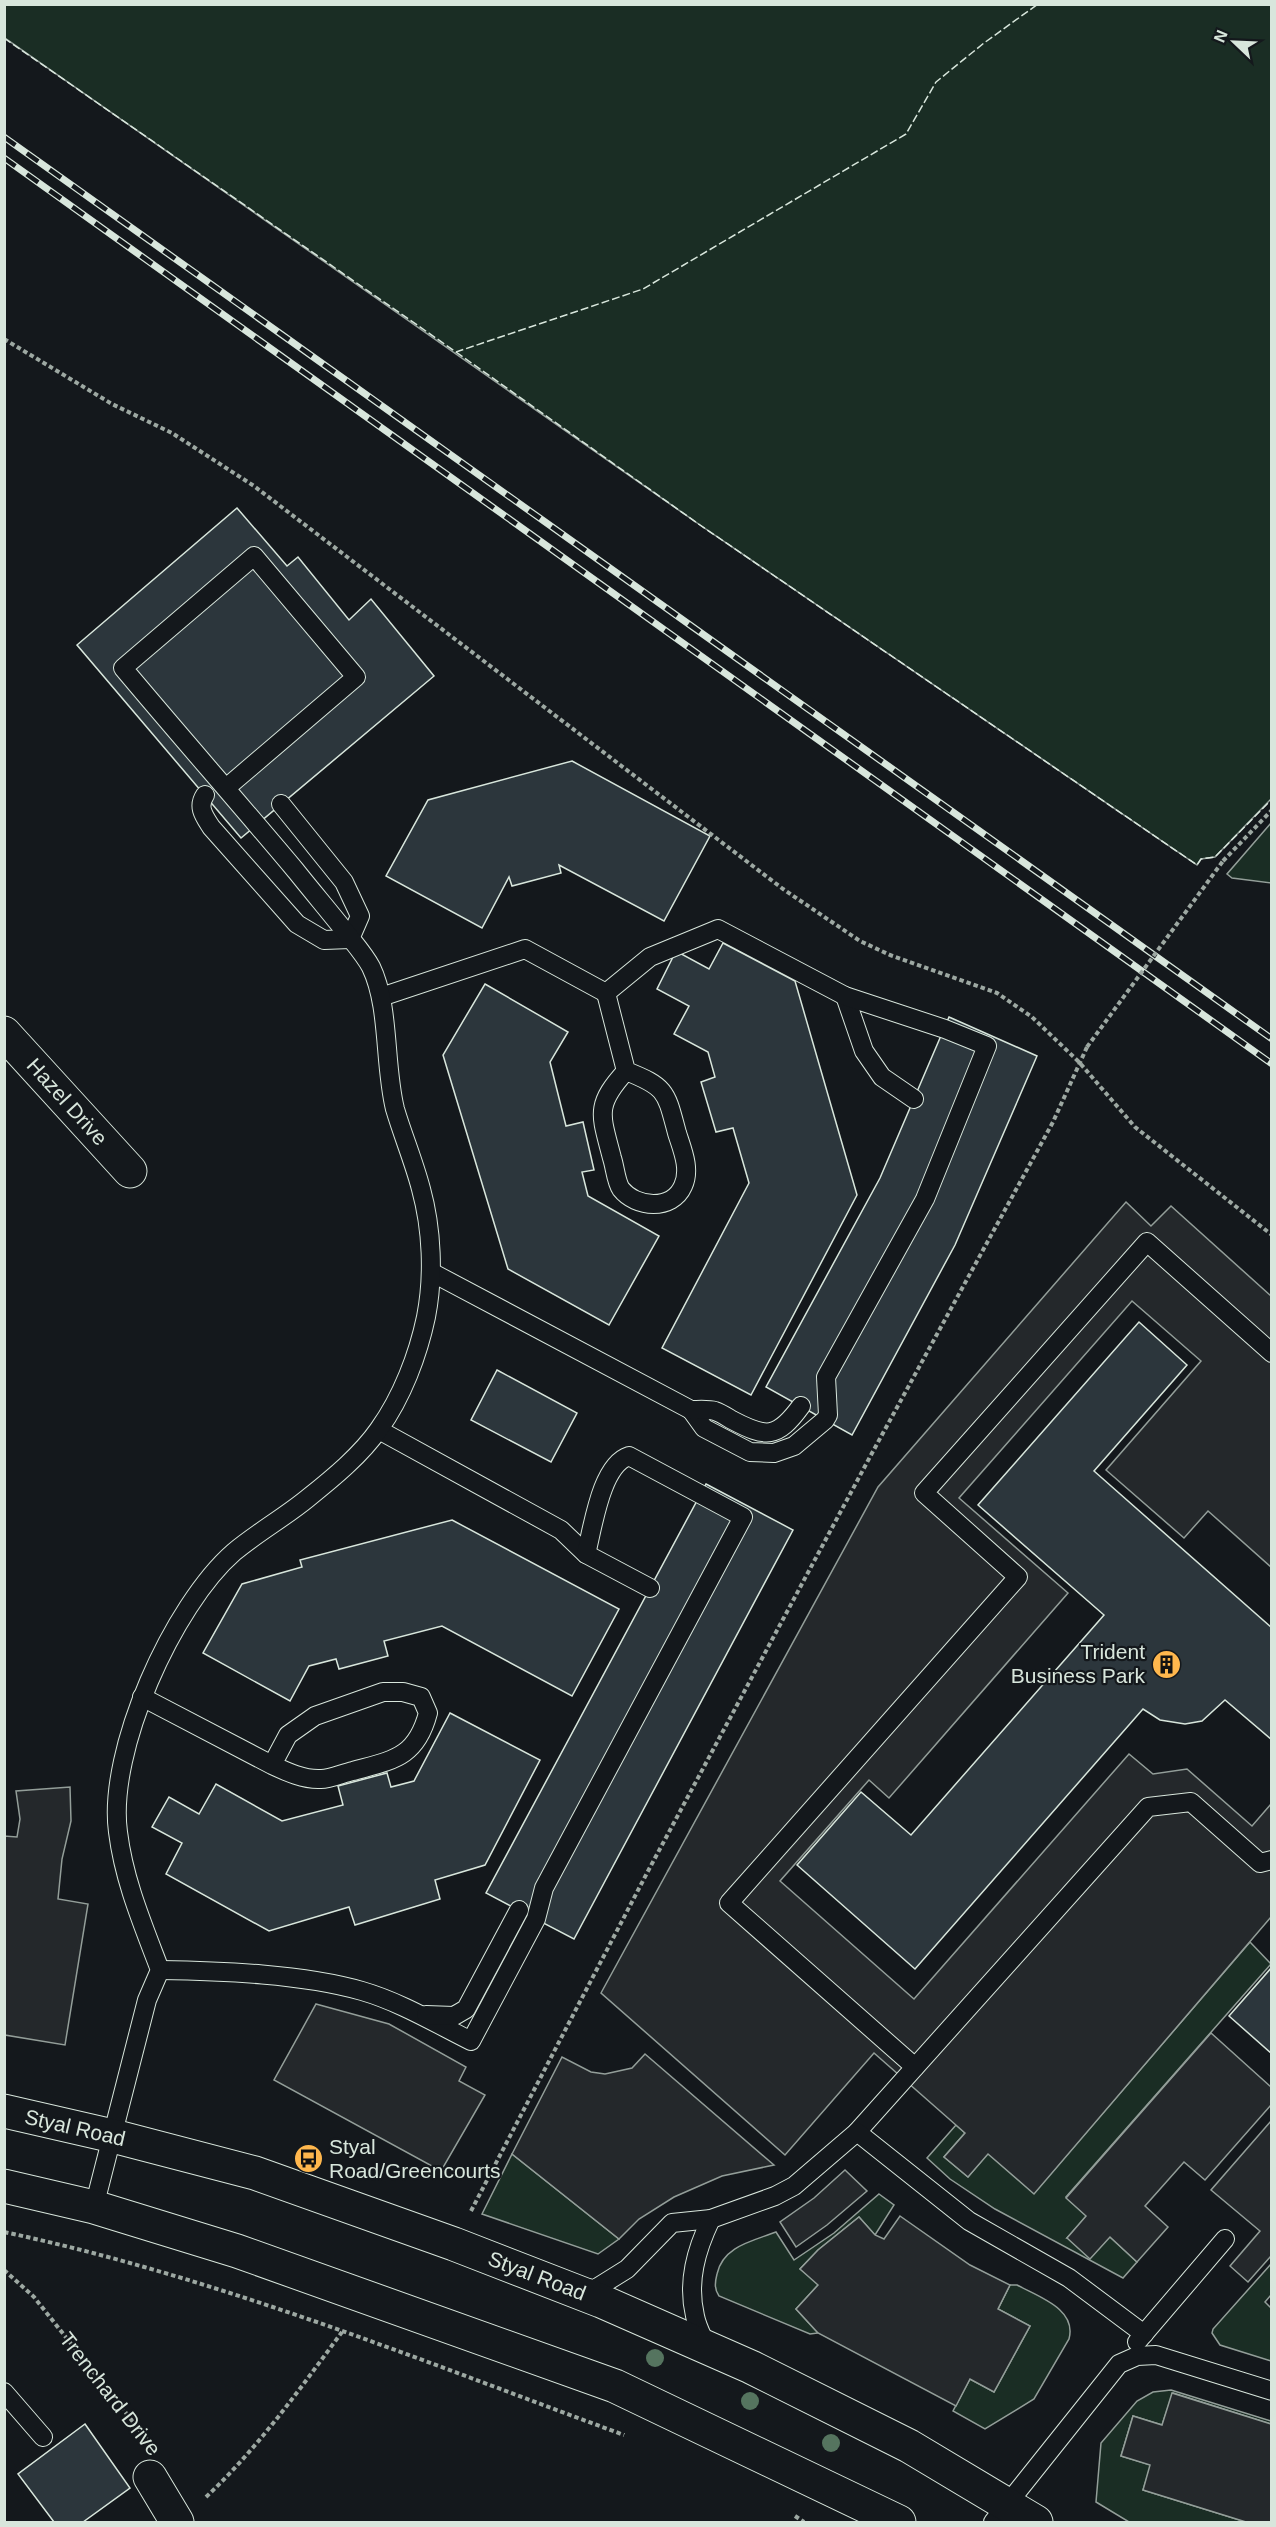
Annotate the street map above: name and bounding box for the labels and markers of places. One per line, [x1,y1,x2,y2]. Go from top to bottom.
place label: Trident Business Park [1011,1640,1145,1687]
building icon: Trident Business Park [1150,1648,1182,1680]
place label: Styal Road/Greencourts [329,2135,501,2182]
bus stop icon: Styal Road/Greencourts [292,2143,324,2175]

